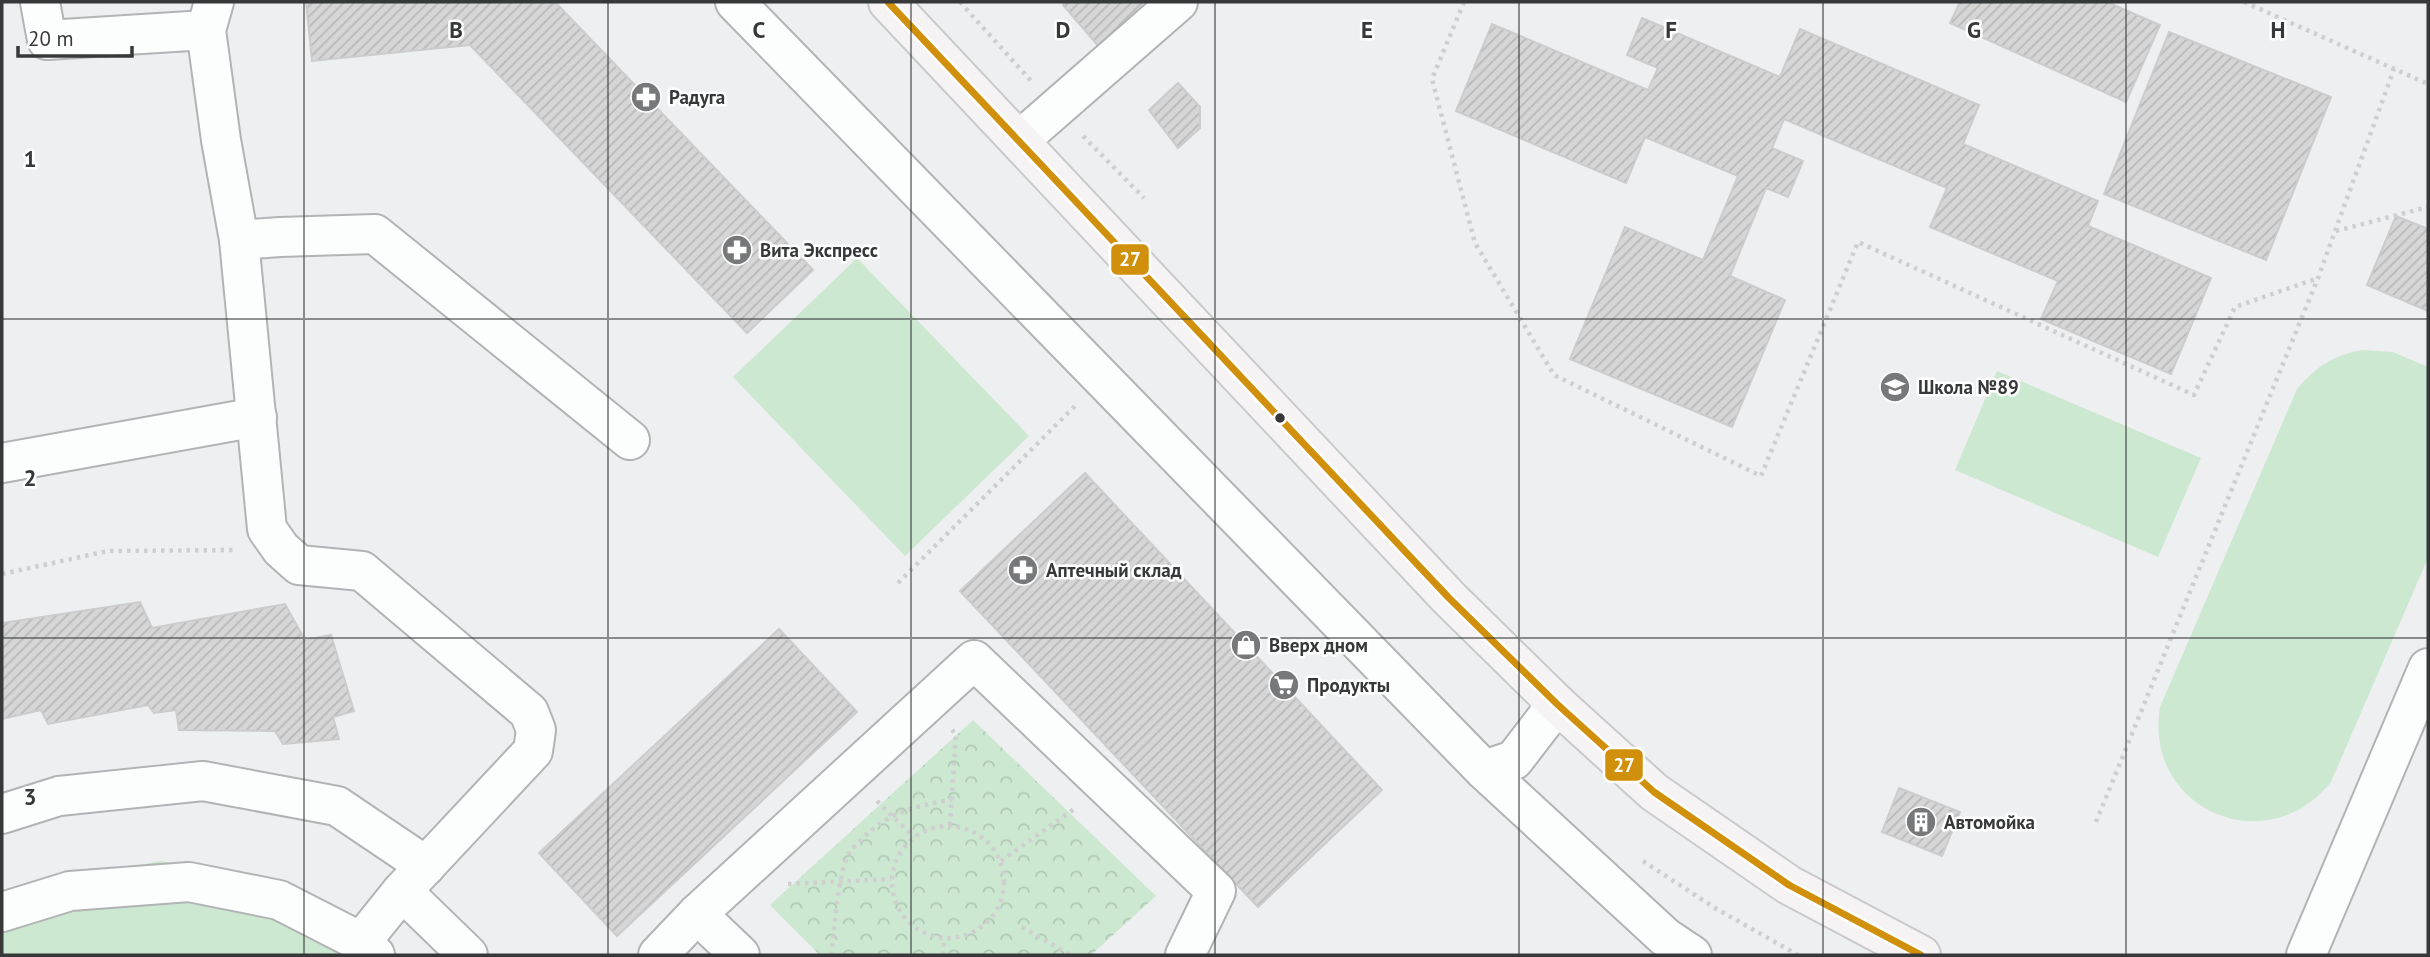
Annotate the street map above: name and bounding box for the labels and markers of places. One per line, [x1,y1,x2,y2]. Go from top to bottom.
pharmacy icon: Радуга [629,80,663,114]
place label: Радуга [669,85,725,109]
pharmacy icon: Вита Экспресс [720,233,754,267]
place label: Вита Экспресс [760,238,878,262]
school or university icon: Школа №89 [1878,370,1912,404]
place label: Школа №89 [1918,375,2019,399]
unlabelled marker [1273,411,1287,425]
pharmacy icon: Аптечный склад [1006,553,1040,587]
place label: Аптечный склад [1046,558,1182,582]
shop icon: Вверх дном [1229,628,1263,662]
place label: Вверх дном [1269,633,1368,657]
supermarket icon: Продукты [1267,668,1301,702]
place label: Продукты [1307,673,1390,697]
building icon: Автомойка [1904,805,1938,839]
place label: Автомойка [1944,810,2035,834]

